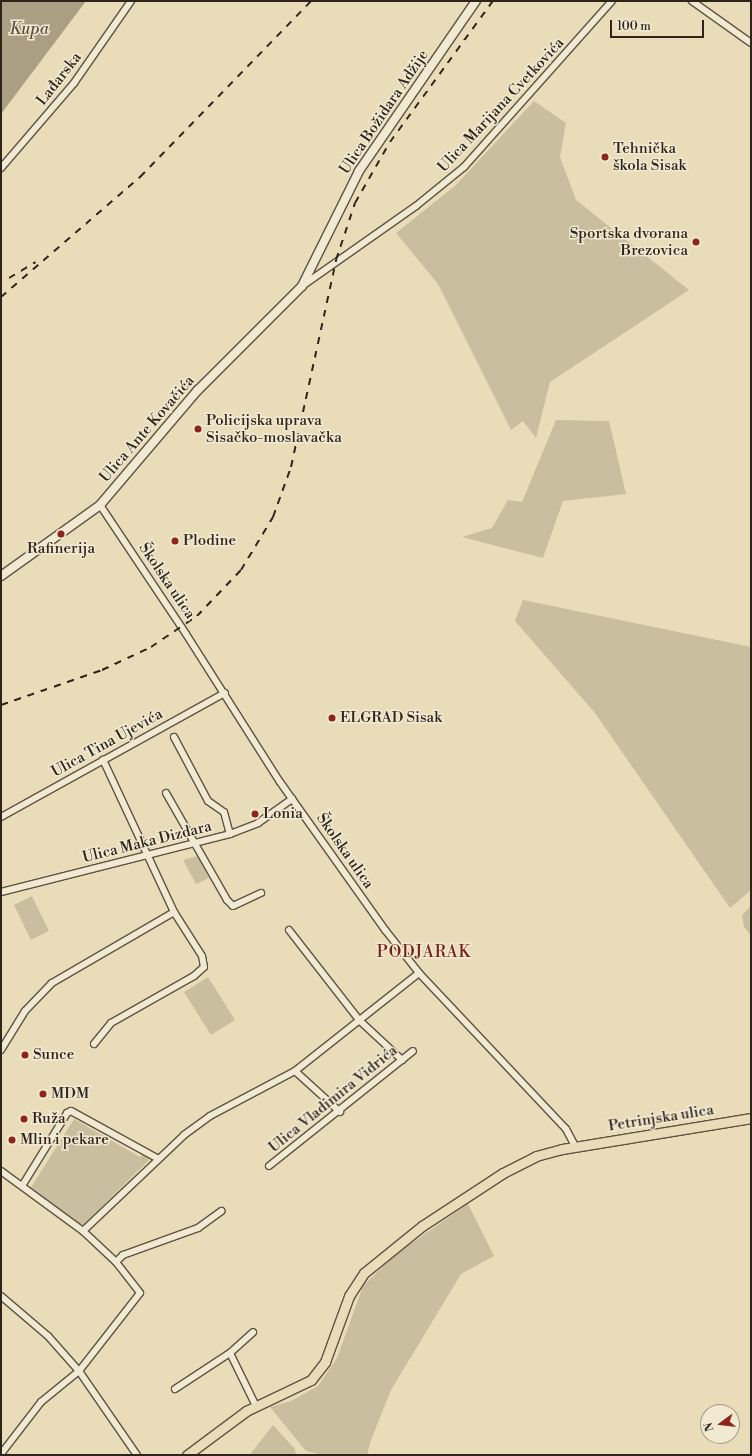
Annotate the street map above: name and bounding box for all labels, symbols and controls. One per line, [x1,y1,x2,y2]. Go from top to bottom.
scale bar [612,12,706,38]
water label: Kupa [9,19,49,39]
text: 100 m [617,19,651,34]
street label: Ulica Marijana Cvetkovića [434,34,568,176]
street label: Ulica Božidara Adžije [336,46,432,178]
street label: Lađarska [33,49,85,109]
place label: Tehnička škola Sisak [613,139,686,174]
marker: Tehnička škola Sisak [600,152,610,162]
place label: Sportska dvorana Brezovica [570,224,688,259]
marker: Sportska dvorana Brezovica [691,237,701,247]
street label: Ulica Ante Kovačića [96,372,198,486]
place label: Policijska uprava Sisačko-moslavačka [206,411,342,446]
marker: Policijska uprava Sisačko-moslavačka [193,424,203,434]
marker: Rafinerija [56,529,66,539]
place label: Plodine [183,532,236,550]
marker: Plodine [170,536,180,546]
place label: Rafinerija [27,540,95,558]
street label: Školska ulica [135,540,199,622]
street label: Ulica Tina Ujevića [48,705,166,781]
place label: ELGRAD Sisak [340,709,442,727]
marker: ELGRAD Sisak [327,713,337,723]
place label: Lonia [263,805,303,823]
marker: Lonia [250,809,260,819]
street label: Školska ulica [312,810,378,892]
street label: Ulica Maka Dizdara [81,817,213,867]
district label: PODJARAK [377,942,471,962]
street label: Ulica Vladimira Vidrića [265,1042,401,1156]
place label: Sunce [33,1046,74,1064]
marker: Sunce [20,1050,30,1060]
place label: MDM [51,1085,89,1103]
marker: MDM [38,1089,48,1099]
street label: Petrinjska ulica [607,1101,715,1135]
place label: Ruža [32,1110,66,1128]
marker: Ruža [19,1114,29,1124]
place label: Mlin i pekare [20,1131,109,1149]
marker: Mlin i pekare [7,1135,17,1145]
north arrow [700,1404,740,1444]
text: N [701,1421,717,1433]

